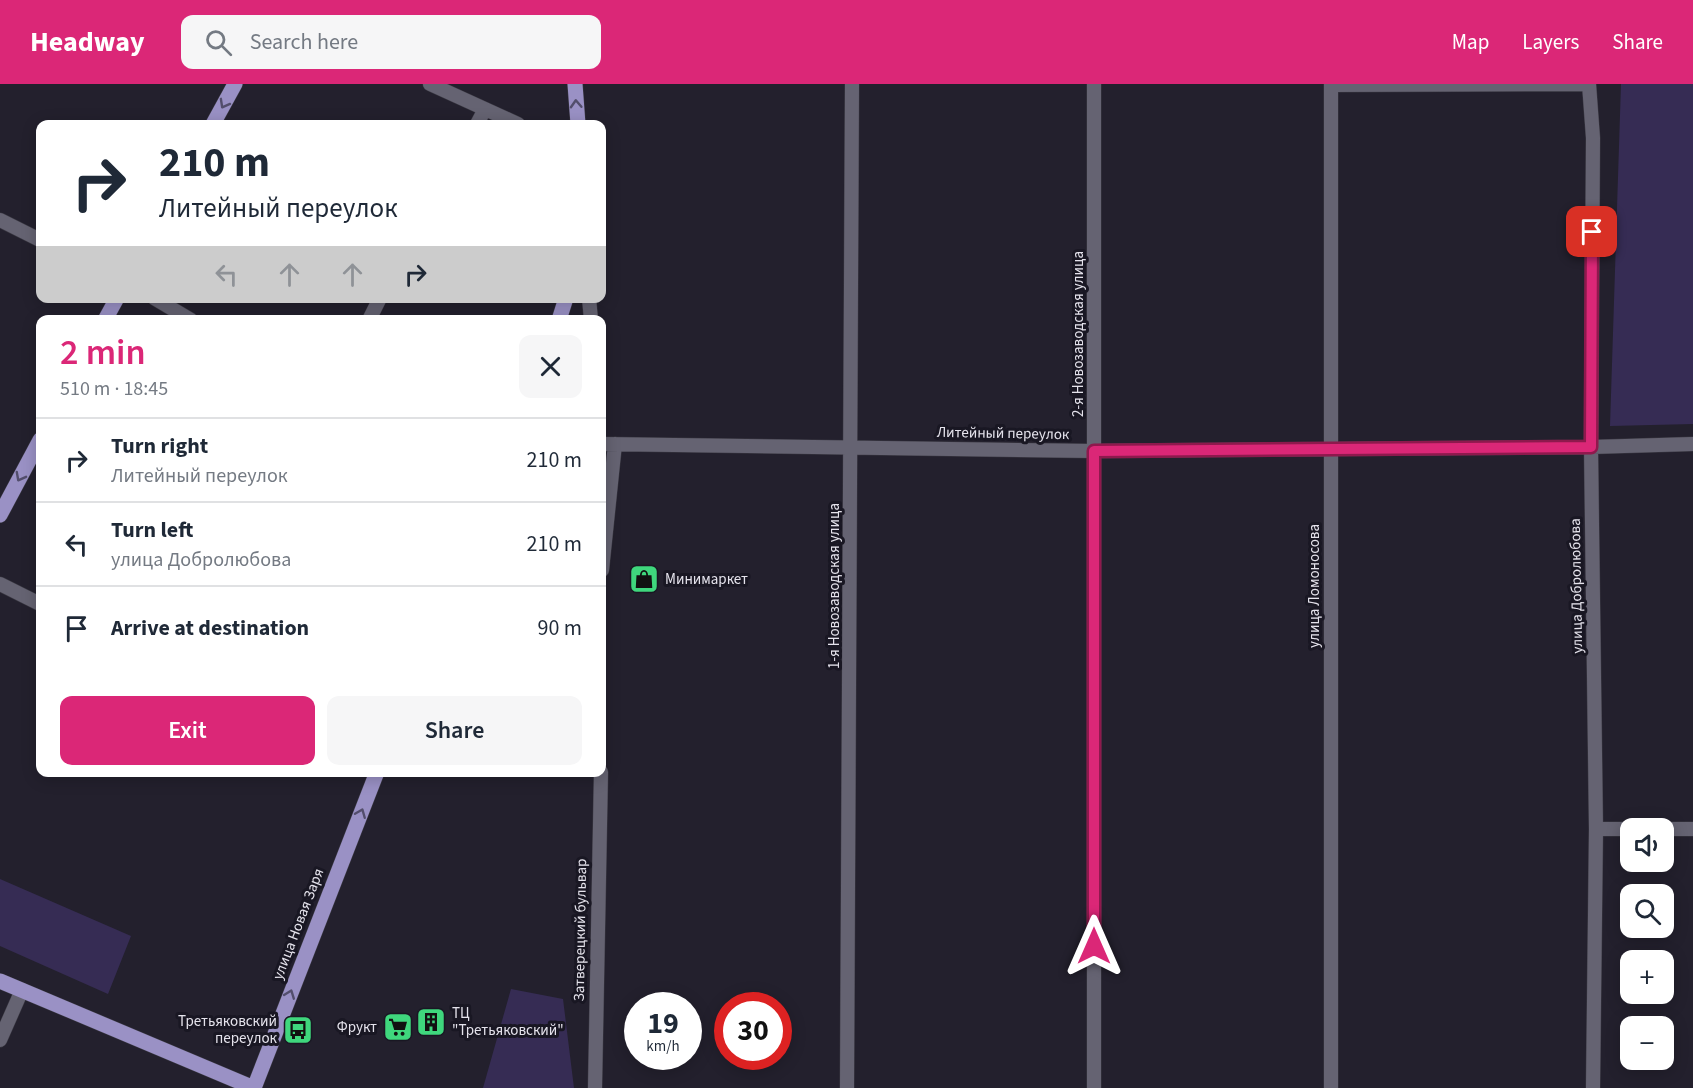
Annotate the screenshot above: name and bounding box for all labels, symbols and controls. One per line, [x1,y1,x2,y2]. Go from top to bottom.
search box [181,15,601,69]
text: Headway [30,22,145,62]
icon: search [202,26,235,59]
text: Search here [250,26,358,58]
text: Map [1452,27,1489,57]
text: Layers [1522,27,1579,57]
text: Share [1612,27,1663,57]
one-way arrow [220,98,231,108]
one-way arrow [570,100,583,109]
text: 210 m [159,133,270,193]
icon: right [60,144,138,222]
text: Литейный переулок [159,189,398,228]
pin [1566,206,1617,257]
icon: arrive [1575,215,1608,248]
street label: 2-я Новозаводская улица [1068,251,1089,417]
icon: left [210,258,243,291]
icon: ahead [273,258,306,291]
icon: ahead [336,258,369,291]
icon: right [399,258,432,291]
text: 2 min [60,327,146,378]
button: close [519,335,582,398]
text: 510 m · 18:45 [60,375,168,403]
street label: Литейный переулок [937,422,1070,445]
text: Turn right [111,430,208,462]
icon: right [60,444,93,477]
text: 210 m [527,444,582,476]
text: Литейный переулок [111,462,288,490]
one-way arrow [16,471,27,482]
street label: 1-я Новозаводская улица [824,503,845,669]
text: Turn left [111,514,193,546]
street label: улица Добролюбова [1565,518,1588,654]
street label: улица Ломоносова [1304,524,1325,648]
icon: left [60,528,93,561]
text: 210 m [527,528,582,560]
text: улица Добролюбова [111,546,291,574]
shop icon: Минимаркет [628,563,660,595]
place label: Минимаркет [665,569,748,590]
icon: arrive [60,612,93,645]
text: Arrive at destination [111,612,309,644]
text: 90 m [537,612,582,644]
button: Exit [60,696,315,765]
button: Share [327,696,582,765]
one-way arrow [354,808,366,819]
map controls [1620,818,1674,1070]
button: sound [1620,818,1674,872]
street label: Затверецкий бульвар [569,858,592,1002]
street label: улица Новая Заря [268,865,329,983]
button: search [1620,884,1674,938]
position arrow [1062,914,1126,978]
button: + [1620,950,1674,1004]
one-way arrow [283,989,295,1000]
speed limit sign: 30 [714,992,792,1070]
text: 19 [647,1002,679,1045]
place label: ТЦ "Третьяковский" [452,1003,564,1041]
building icon: ТЦ "Третьяковский" [415,1006,447,1038]
place label: Третьяковский переулок [178,1011,278,1049]
supermarket icon: Фрукт [382,1011,414,1043]
bus stop icon: Третьяковский переулок [282,1014,314,1046]
button: − [1620,1016,1674,1070]
place label: Фрукт [337,1017,377,1038]
text: km/h [646,1036,680,1057]

